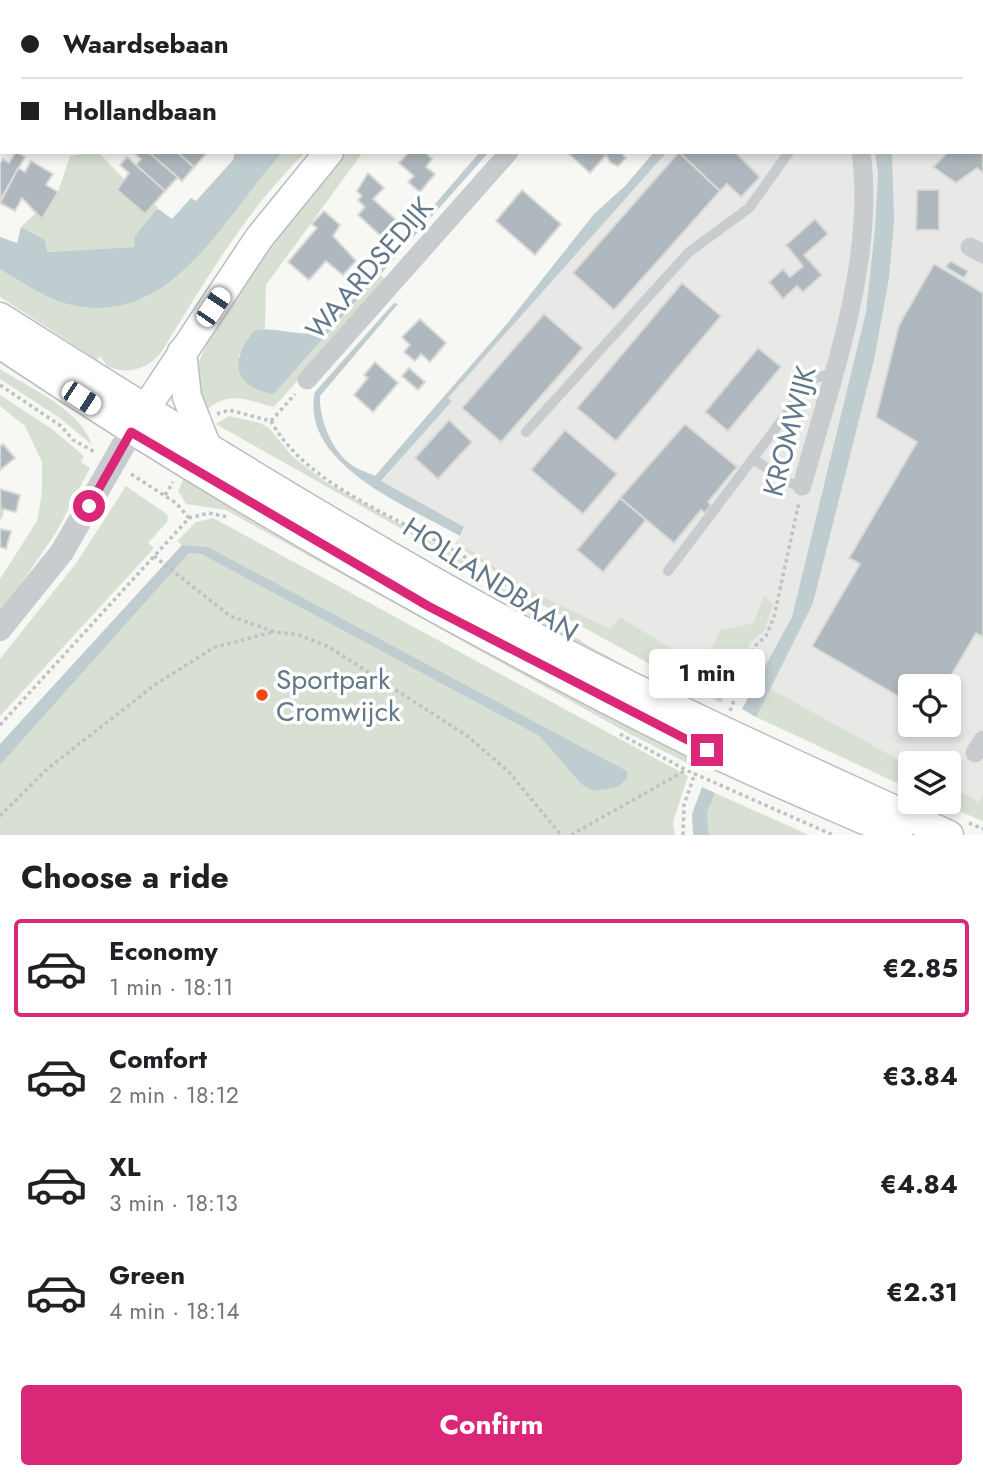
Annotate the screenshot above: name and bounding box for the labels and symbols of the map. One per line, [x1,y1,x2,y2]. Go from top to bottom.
street label: WAARDSEDIJK [296,188,443,348]
car [193,284,234,330]
street label: KROMWIJK [752,361,827,501]
car [58,378,105,418]
route start [73,490,105,522]
street label: HOLLANDBAAN [395,507,587,652]
callout: 1 min [649,648,765,698]
place label: Sportpark Cromwijck [276,659,401,732]
marker: Sportpark Cromwijck [254,687,270,703]
route end [691,734,723,766]

